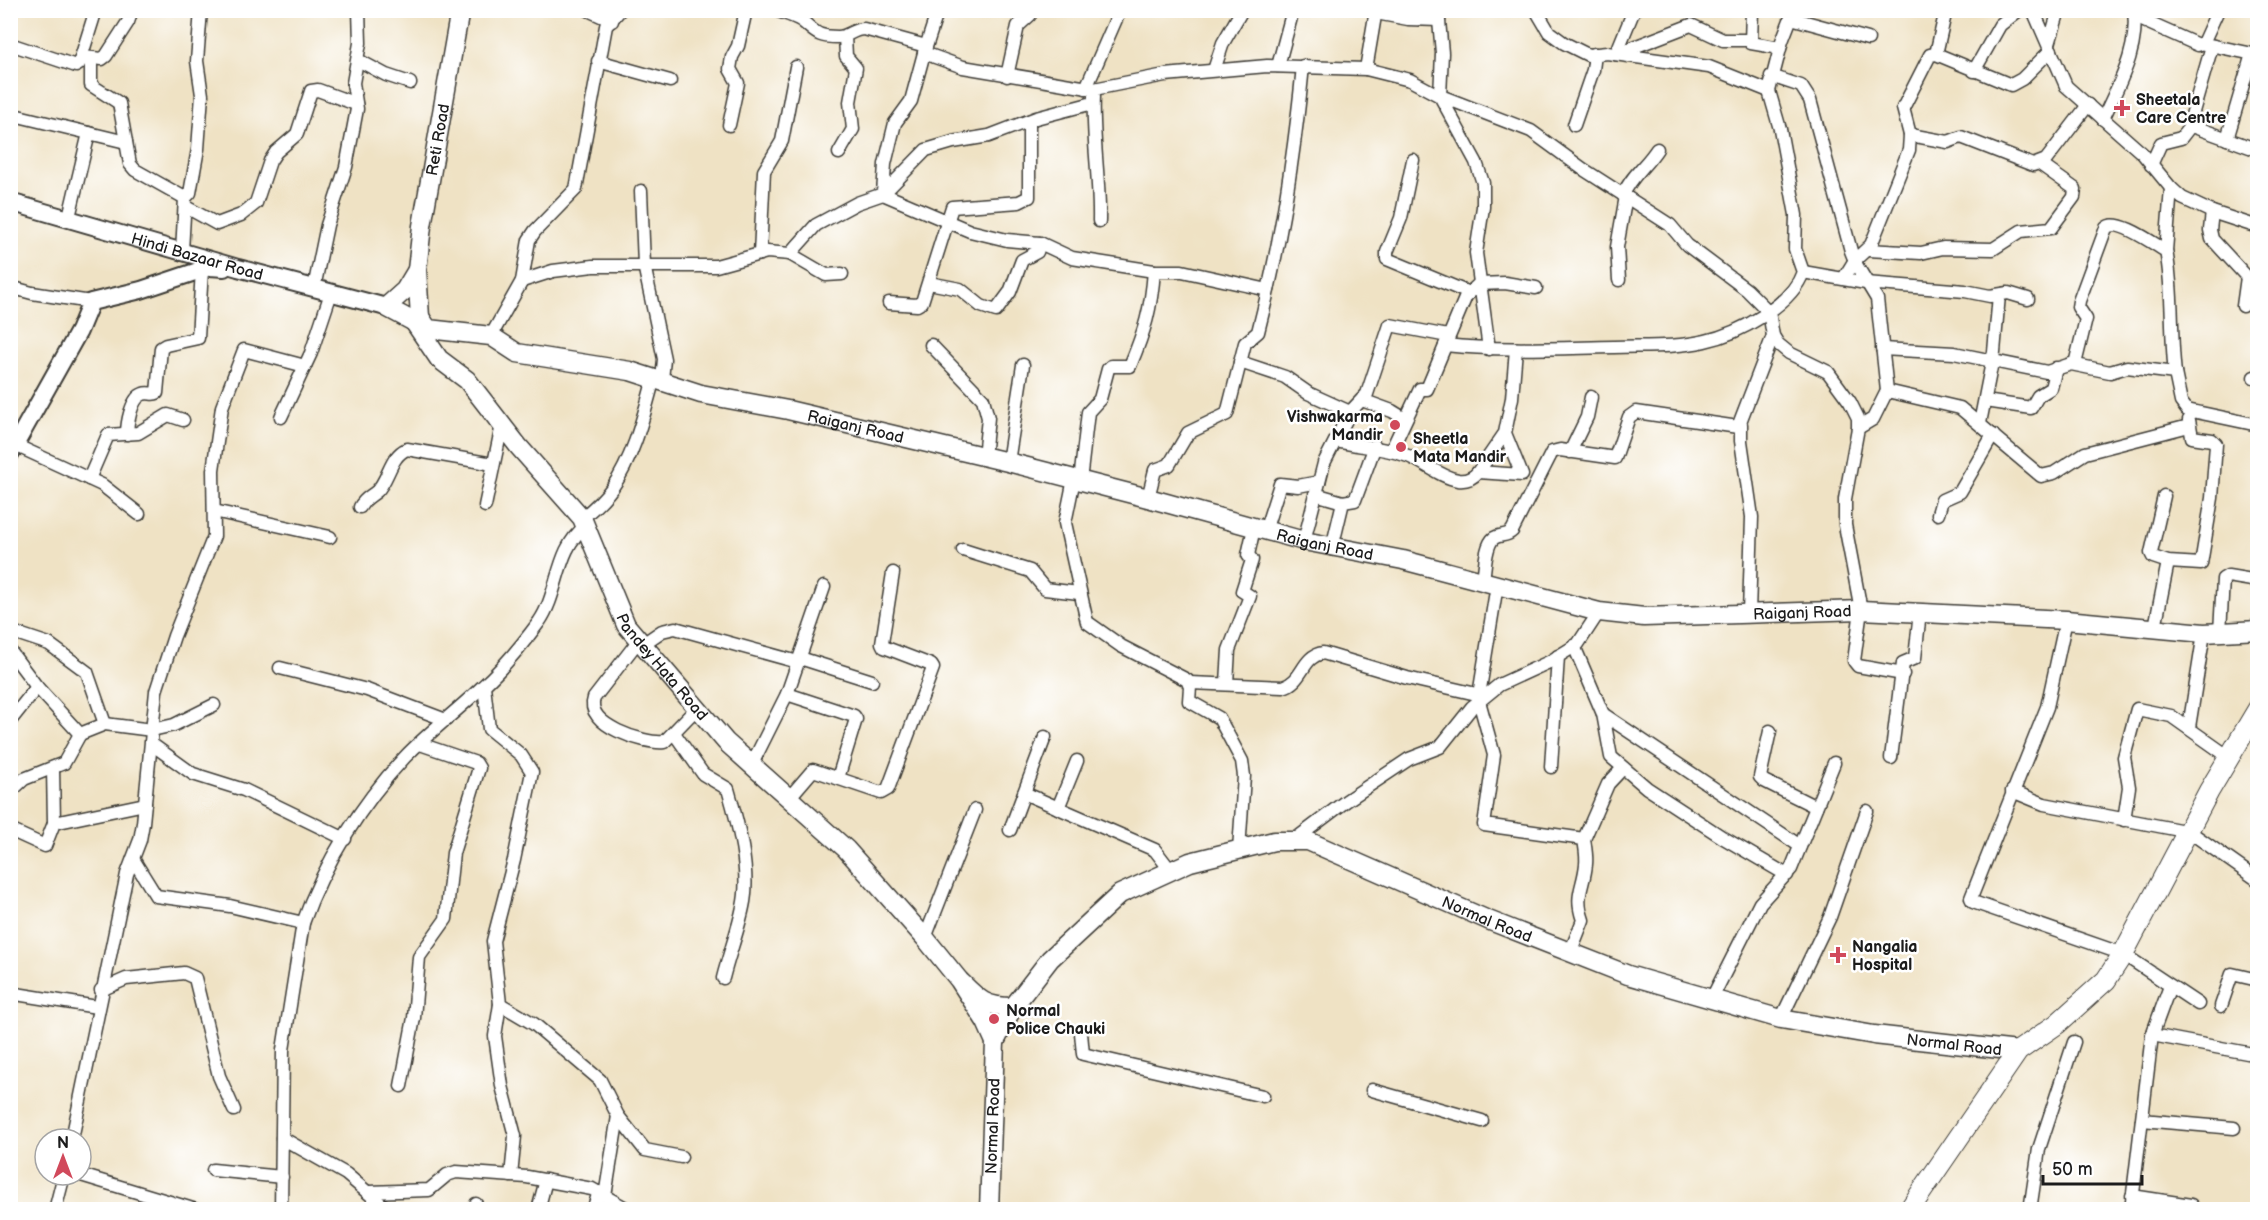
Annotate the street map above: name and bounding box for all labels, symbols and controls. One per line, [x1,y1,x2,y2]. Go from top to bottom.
place label: Sheetala Care Centre [2136,91,2226,128]
marker: Sheetala Care Centre [2113,99,2131,117]
street label: Reti Road [423,102,454,177]
street label: Hindi Bazaar Road [129,230,265,285]
street label: Raiganj Road [805,407,905,448]
place label: Vishwakarma Mandir [1287,408,1384,445]
marker: Vishwakarma Mandir [1388,418,1402,432]
place label: Sheetla Mata Mandir [1413,430,1507,467]
marker: Sheetla Mata Mandir [1394,440,1408,454]
street label: Raiganj Road [1274,526,1375,565]
street label: Raiganj Road [1753,602,1852,624]
street label: Pandey Hata Road [611,611,711,725]
street label: Normal Road [1439,893,1534,947]
place label: Nangalia Hospital [1852,938,1918,975]
marker: Nangalia Hospital [1829,946,1847,964]
place label: Normal Police Chauki [1006,1002,1105,1039]
marker: Normal Police Chauki [987,1012,1001,1026]
street label: Normal Road [1905,1031,2003,1060]
street label: Normal Road [982,1078,1005,1174]
north arrow [33,1127,93,1187]
text: N [57,1134,69,1153]
scale bar [2043,1148,2142,1186]
text: 50 m [2052,1159,2093,1180]

